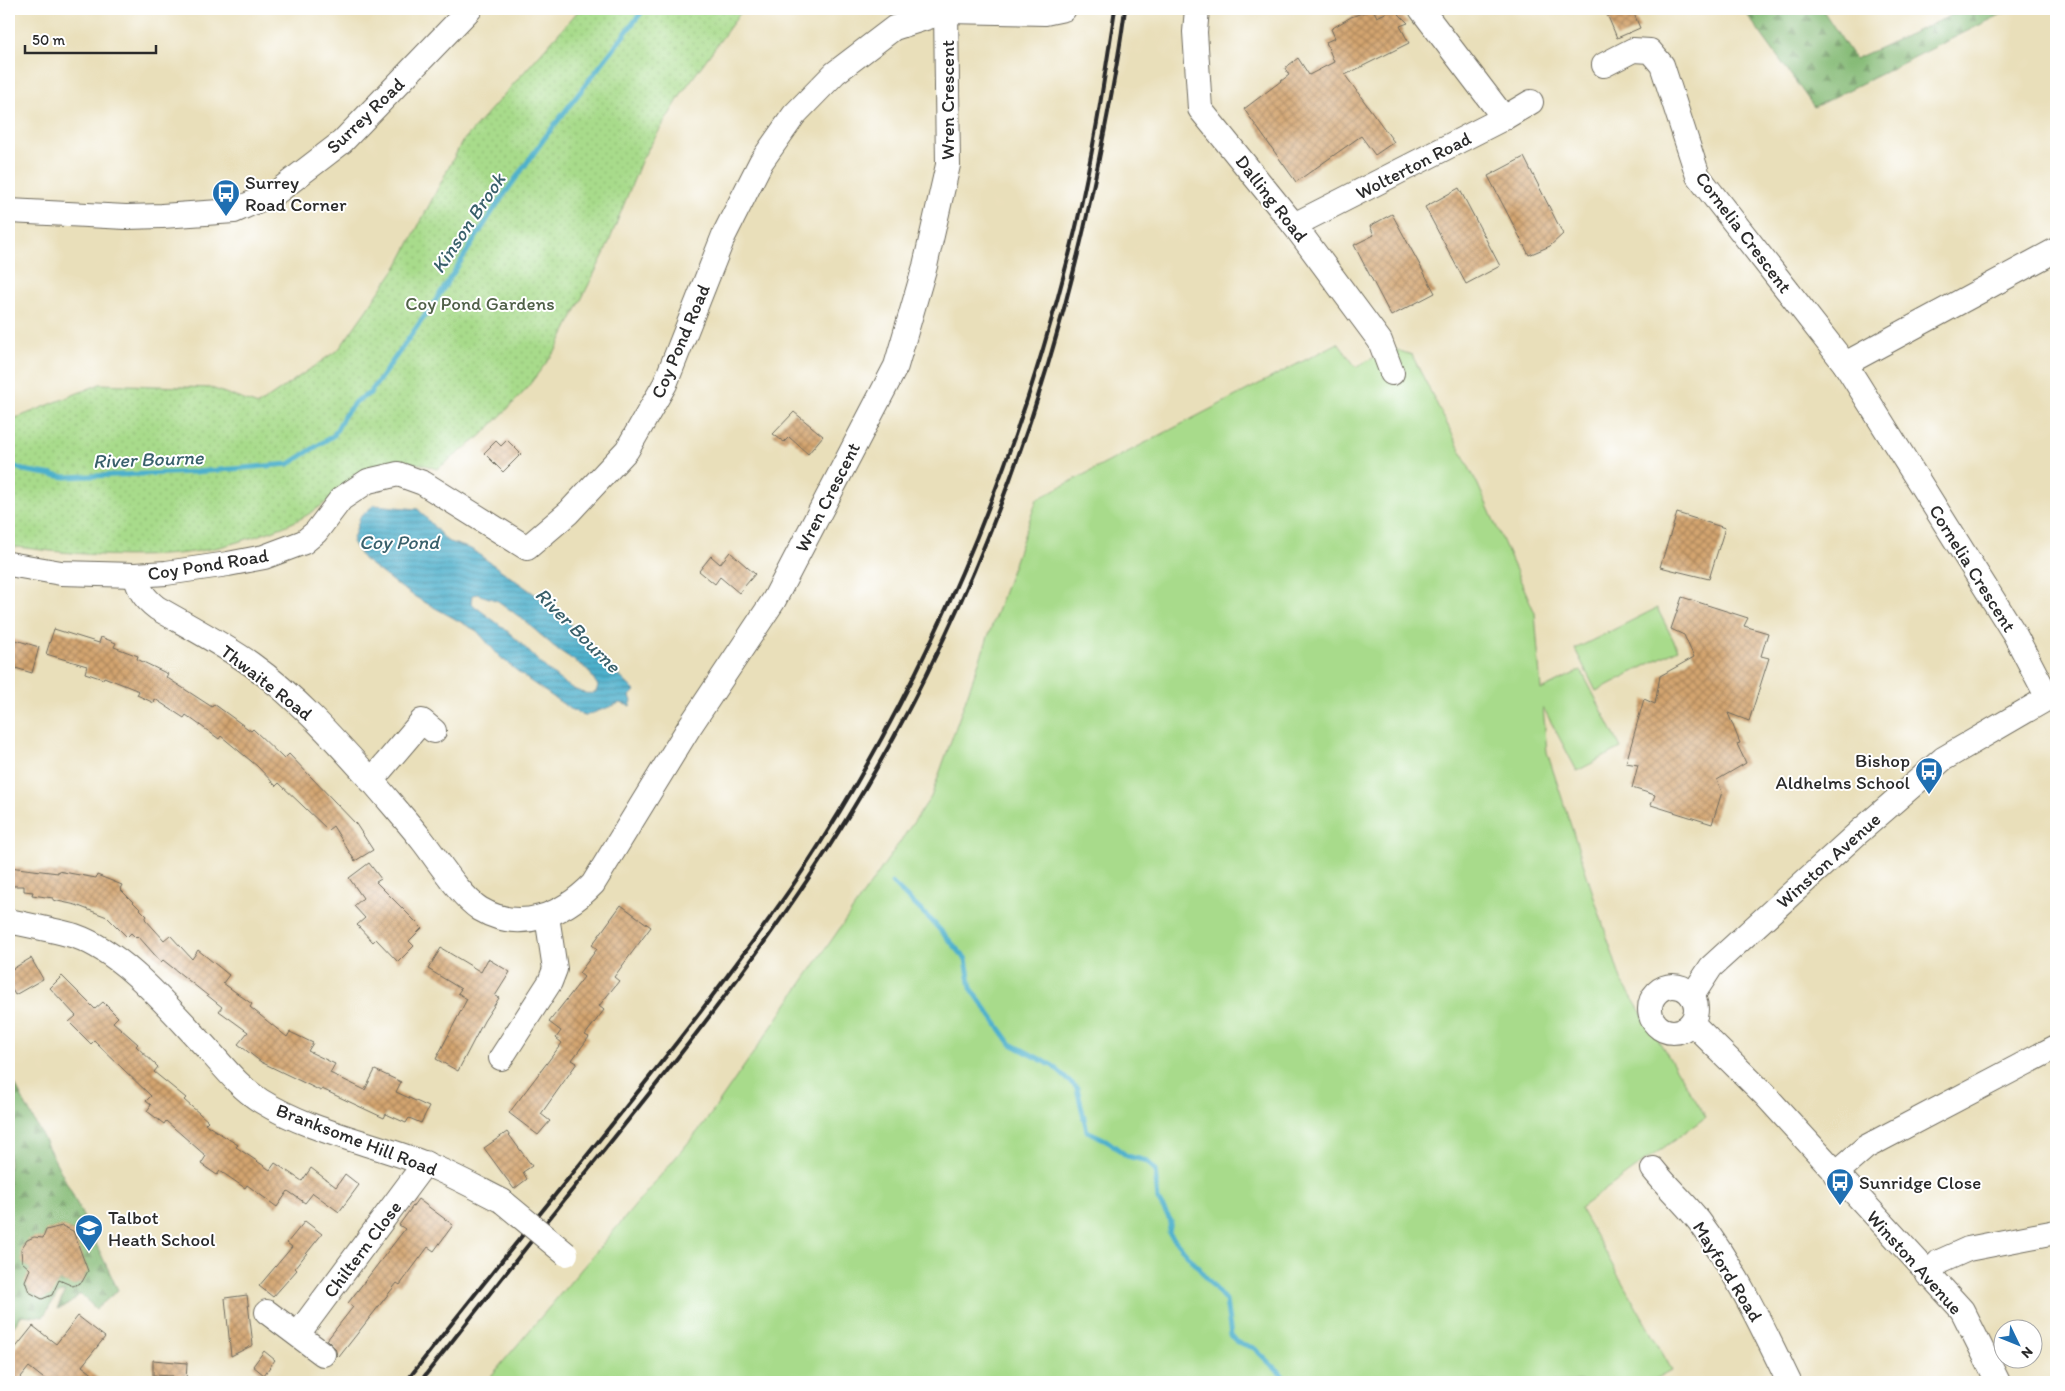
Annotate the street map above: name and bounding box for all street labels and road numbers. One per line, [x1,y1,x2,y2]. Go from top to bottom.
street label: Wren Crescent [936,40,959,160]
street label: Surrey Road [321,72,410,158]
street label: Wolterton Road [1352,126,1475,204]
street label: Dalling Road [1231,150,1313,246]
street label: Cornelia Crescent [1690,167,1797,298]
street label: Coy Pond Road [646,280,715,402]
street label: Wren Crescent [790,438,865,556]
street label: Cornelia Crescent [1924,500,2021,636]
street label: Coy Pond Road [146,544,271,585]
street label: Thwaite Road [216,639,318,726]
street label: Winston Avenue [1771,807,1885,913]
street label: Branksome Hill Road [273,1098,441,1181]
street label: Chiltern Close [318,1196,406,1302]
street label: Winston Avenue [1862,1205,1968,1319]
street label: Mayford Road [1688,1217,1768,1326]

